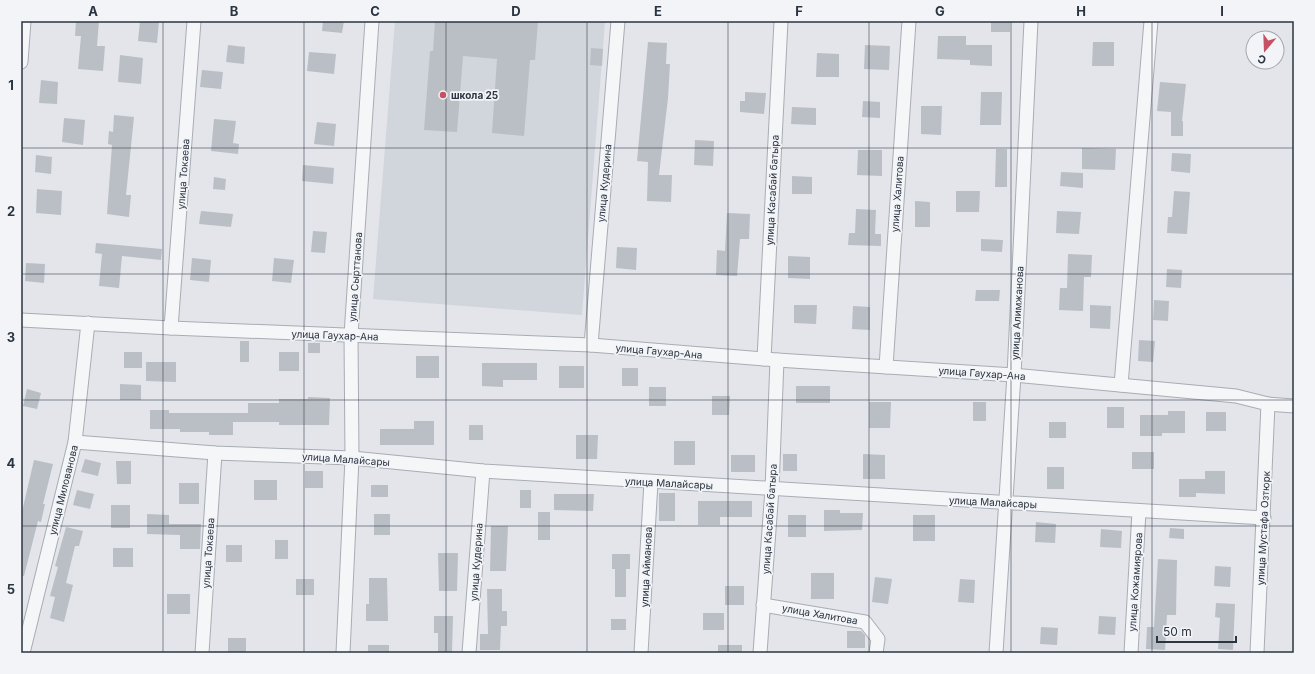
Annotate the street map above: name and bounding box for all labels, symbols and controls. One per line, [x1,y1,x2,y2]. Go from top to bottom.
text: A [88,3,98,19]
text: B [230,3,239,19]
text: C [370,3,380,19]
text: D [511,3,521,19]
text: E [654,3,662,19]
text: F [795,3,803,19]
text: G [935,3,945,19]
text: H [1076,3,1086,19]
text: I [1220,3,1224,19]
north arrow [1245,30,1285,70]
text: С [1256,52,1268,67]
text: 1 [8,77,14,93]
place label: школа 25 [451,89,498,101]
marker: школа 25 [438,90,448,100]
street label: улица Касабай батыра [763,134,781,246]
street label: улица Токаева [175,138,191,210]
street label: улица Кудерина [595,143,613,223]
street label: улица Халитова [888,155,906,233]
text: 2 [7,203,15,219]
street label: улица Сырттанова [346,232,364,322]
street label: улица Алимжанова [1009,266,1025,360]
street label: улица Гаухар-Ана [291,327,379,343]
text: 3 [7,329,15,345]
street label: улица Гаухар-Ана [615,341,703,361]
street label: улица Гаухар-Ана [938,364,1026,382]
street label: улица Милованова [46,444,80,536]
street label: улица Малайсары [302,450,390,468]
text: 4 [7,455,16,471]
street label: улица Касабай батыра [759,463,779,575]
street label: улица Мустафа Озтюрк [1254,470,1272,586]
street label: улица Малайсары [625,475,713,491]
street label: улица Малайсары [949,494,1037,510]
street label: улица Токаева [200,517,216,589]
street label: улица Кудерина [467,522,485,602]
street label: улица Айманова [638,526,654,608]
street label: улица Кожамиярова [1126,532,1144,632]
text: 5 [7,581,15,597]
street label: улица Халитова [781,601,859,627]
scale bar [1157,618,1236,644]
text: 50 m [1163,624,1192,639]

